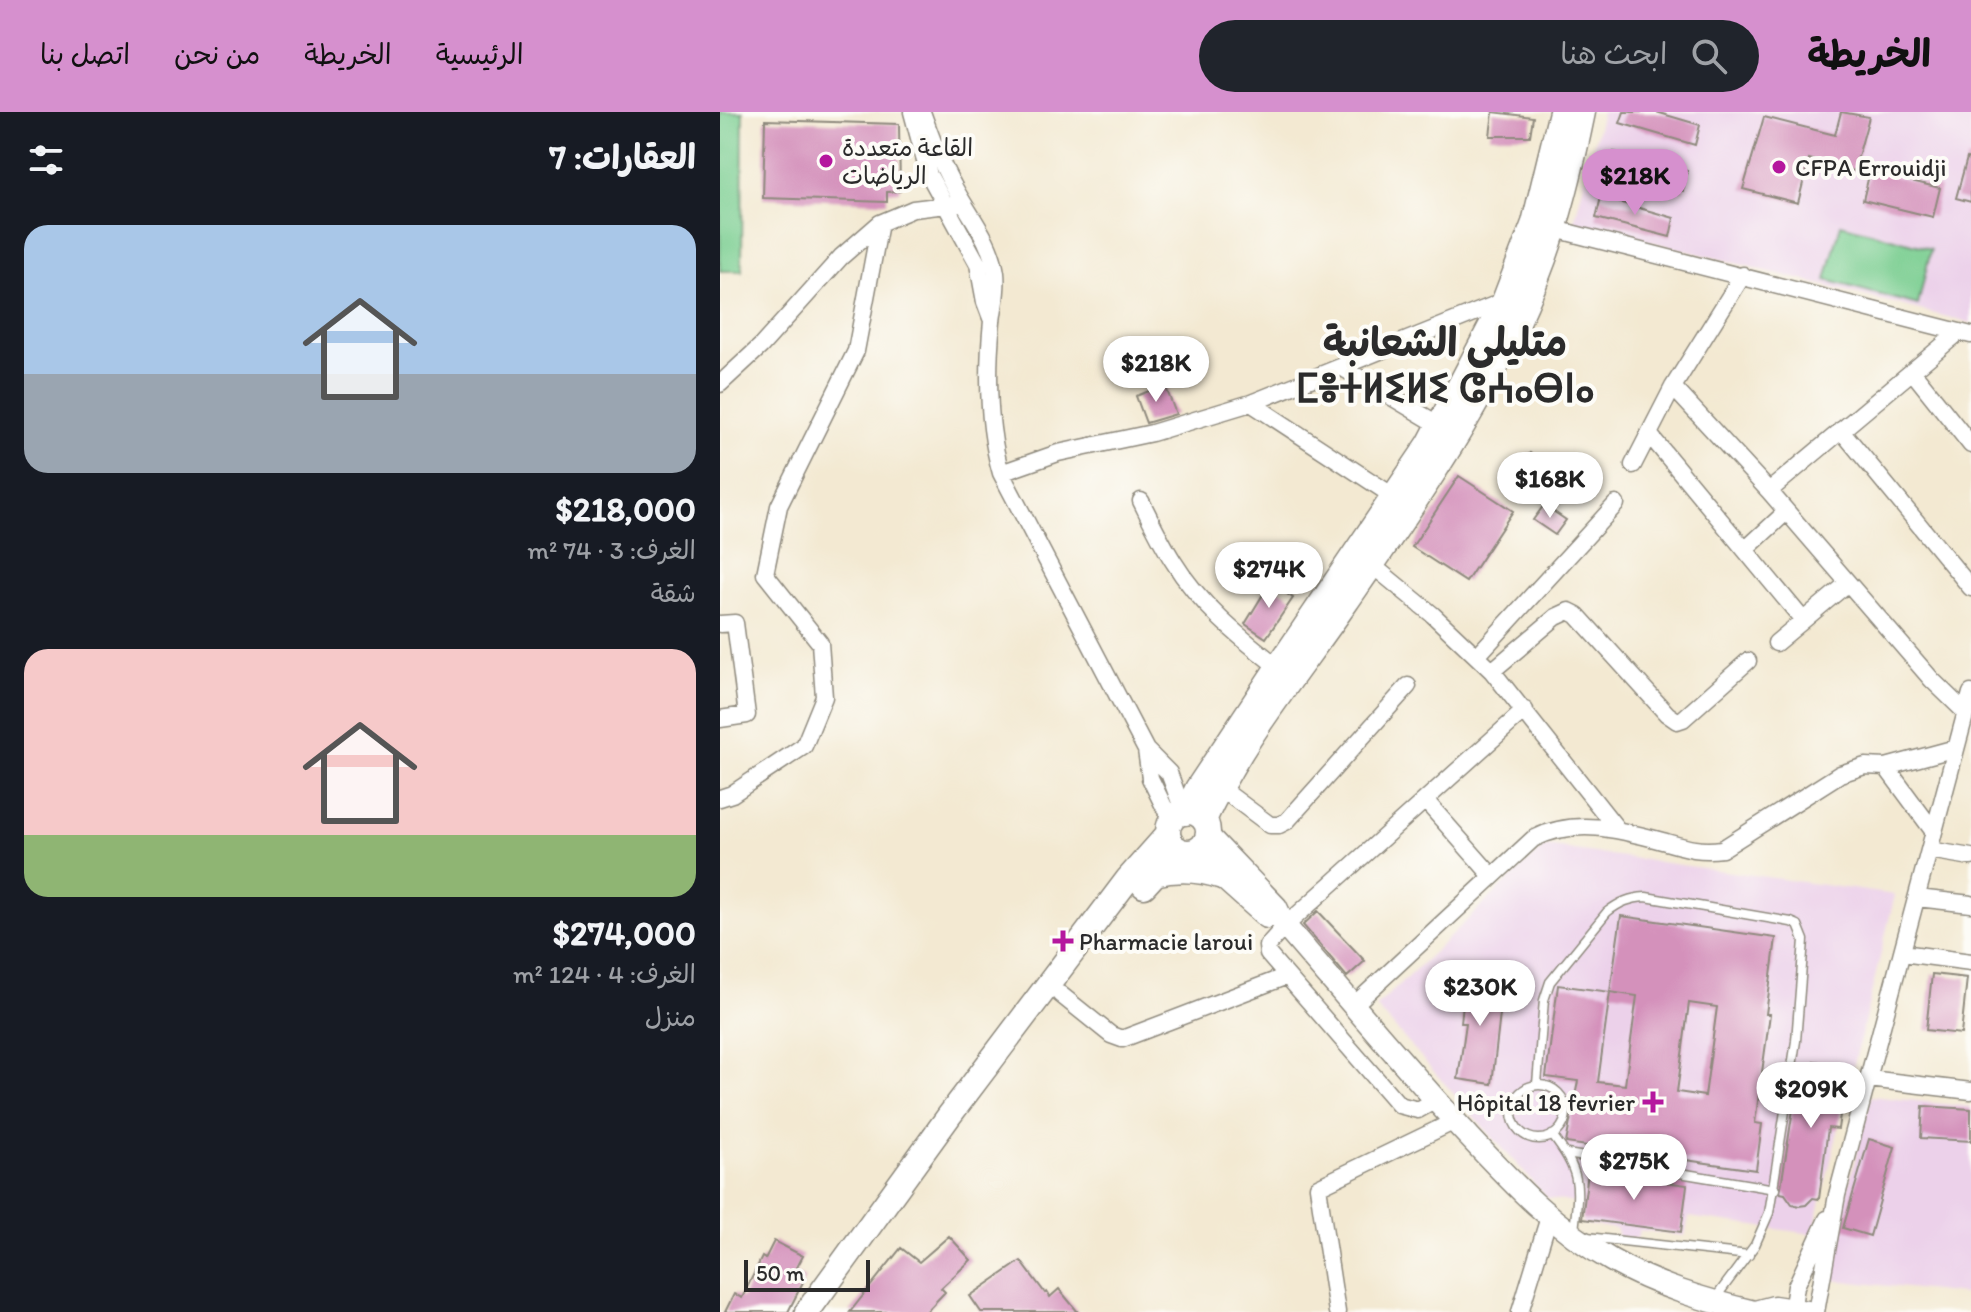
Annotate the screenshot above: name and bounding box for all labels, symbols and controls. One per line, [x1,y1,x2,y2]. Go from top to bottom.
search box [1199,20,1759,92]
text: الخريطة [1807,31,1931,77]
icon: search [1687,34,1731,78]
text: ابحث هنا [1560,35,1667,72]
text: اتصل بنا [40,37,130,71]
text: من نحن [174,37,260,71]
text: الخريطة [304,37,392,71]
text: الرئيسية [436,37,524,71]
place label: القاعة متعددة الرياضات [842,133,973,190]
text: العقارات: 7 [549,137,696,178]
icon: filters [24,138,68,182]
pin: $218K [1579,149,1691,217]
marker: القاعة متعددة الرياضات [817,152,835,170]
place label: CFPA Errouidji [1795,153,1946,182]
marker: CFPA Errouidji [1770,158,1788,176]
text: $218K [1600,159,1670,191]
icon: home [288,277,432,421]
district label: متليلي الشعانبة ⵎⴻⵜⵍⵉⵍⵉ ⵛⵄⴰⴱⵏⴰ [1295,318,1595,412]
pin: $218K [1100,336,1212,404]
text: $218K [1121,346,1191,378]
pin: $168K [1494,452,1606,520]
text: $168K [1515,462,1585,494]
text: $218,000 [556,489,696,530]
text: الغرف: 3 · 74 m² [527,534,696,566]
pin: $274K [1213,542,1325,610]
text: $274K [1233,552,1305,584]
text: شقة [651,577,696,609]
icon: home [288,701,432,845]
text: $274,000 [553,913,696,954]
place label: Pharmacie laroui [1079,927,1253,956]
marker: Pharmacie laroui [1054,932,1072,950]
text: الغرف: 4 · 124 m² [513,958,696,990]
pin: $230K [1424,960,1536,1028]
text: $230K [1443,970,1517,1002]
text: منزل [645,1001,696,1033]
pin: $209K [1755,1062,1867,1130]
text: $209K [1774,1072,1848,1104]
place label: Hôpital 18 fevrier [1457,1088,1635,1117]
marker: Hôpital 18 fevrier [1642,1091,1664,1113]
pin: $275K [1578,1134,1690,1202]
text: $275K [1599,1144,1669,1176]
scale bar [744,1256,870,1292]
text: 50 m [756,1260,805,1287]

